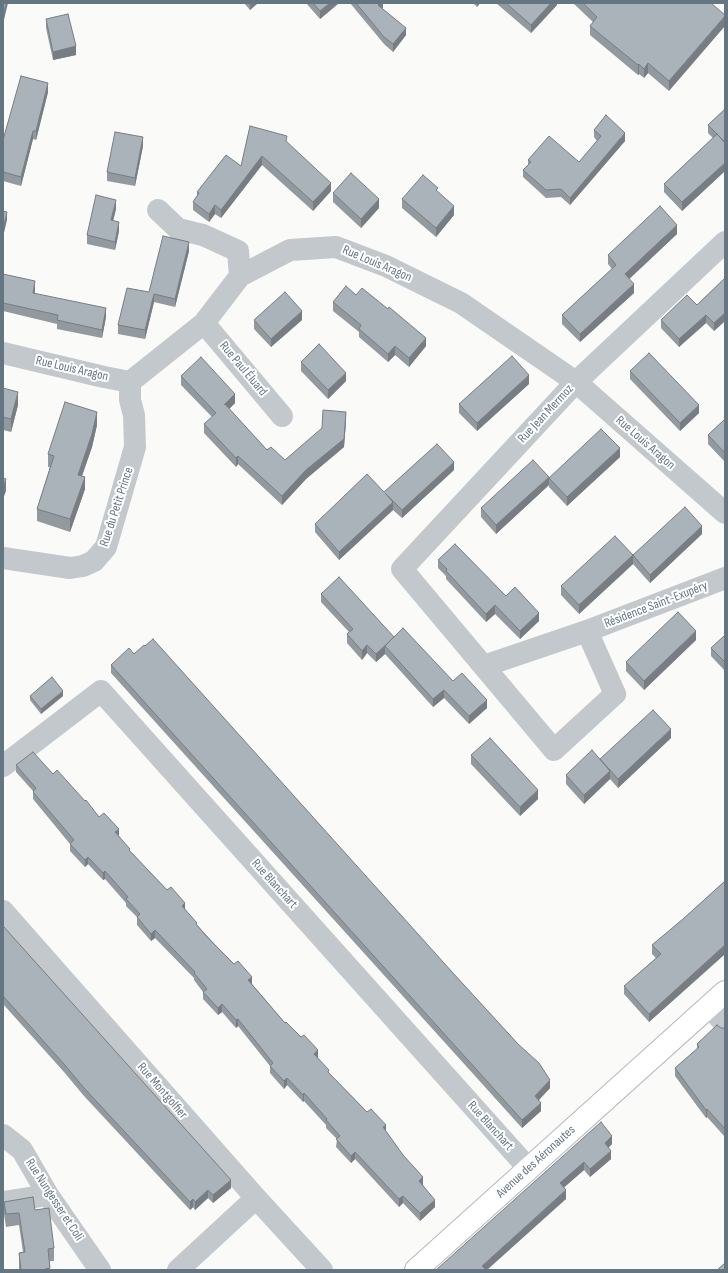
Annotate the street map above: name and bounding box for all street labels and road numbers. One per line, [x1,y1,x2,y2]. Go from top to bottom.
street label: Rue Louis Aragon [340,242,414,286]
street label: Rue Paul Éluard [216,339,270,399]
street label: Rue Louis Aragon [34,353,110,385]
street label: Rue Jean Mermoz [515,382,577,446]
street label: Rue Louis Aragon [612,413,678,473]
street label: Rue du Petit Prince [97,465,137,549]
street label: Résidence Saint-Exupéry [602,578,710,632]
street label: Rue Blanchart [248,856,300,912]
street label: Rue Montgolfier [133,1060,191,1122]
street label: Rue Blanchart [464,1098,516,1154]
street label: Avenue des Aéronautes [493,1122,579,1202]
street label: Rue Nungesser et Coli [22,1156,86,1244]

